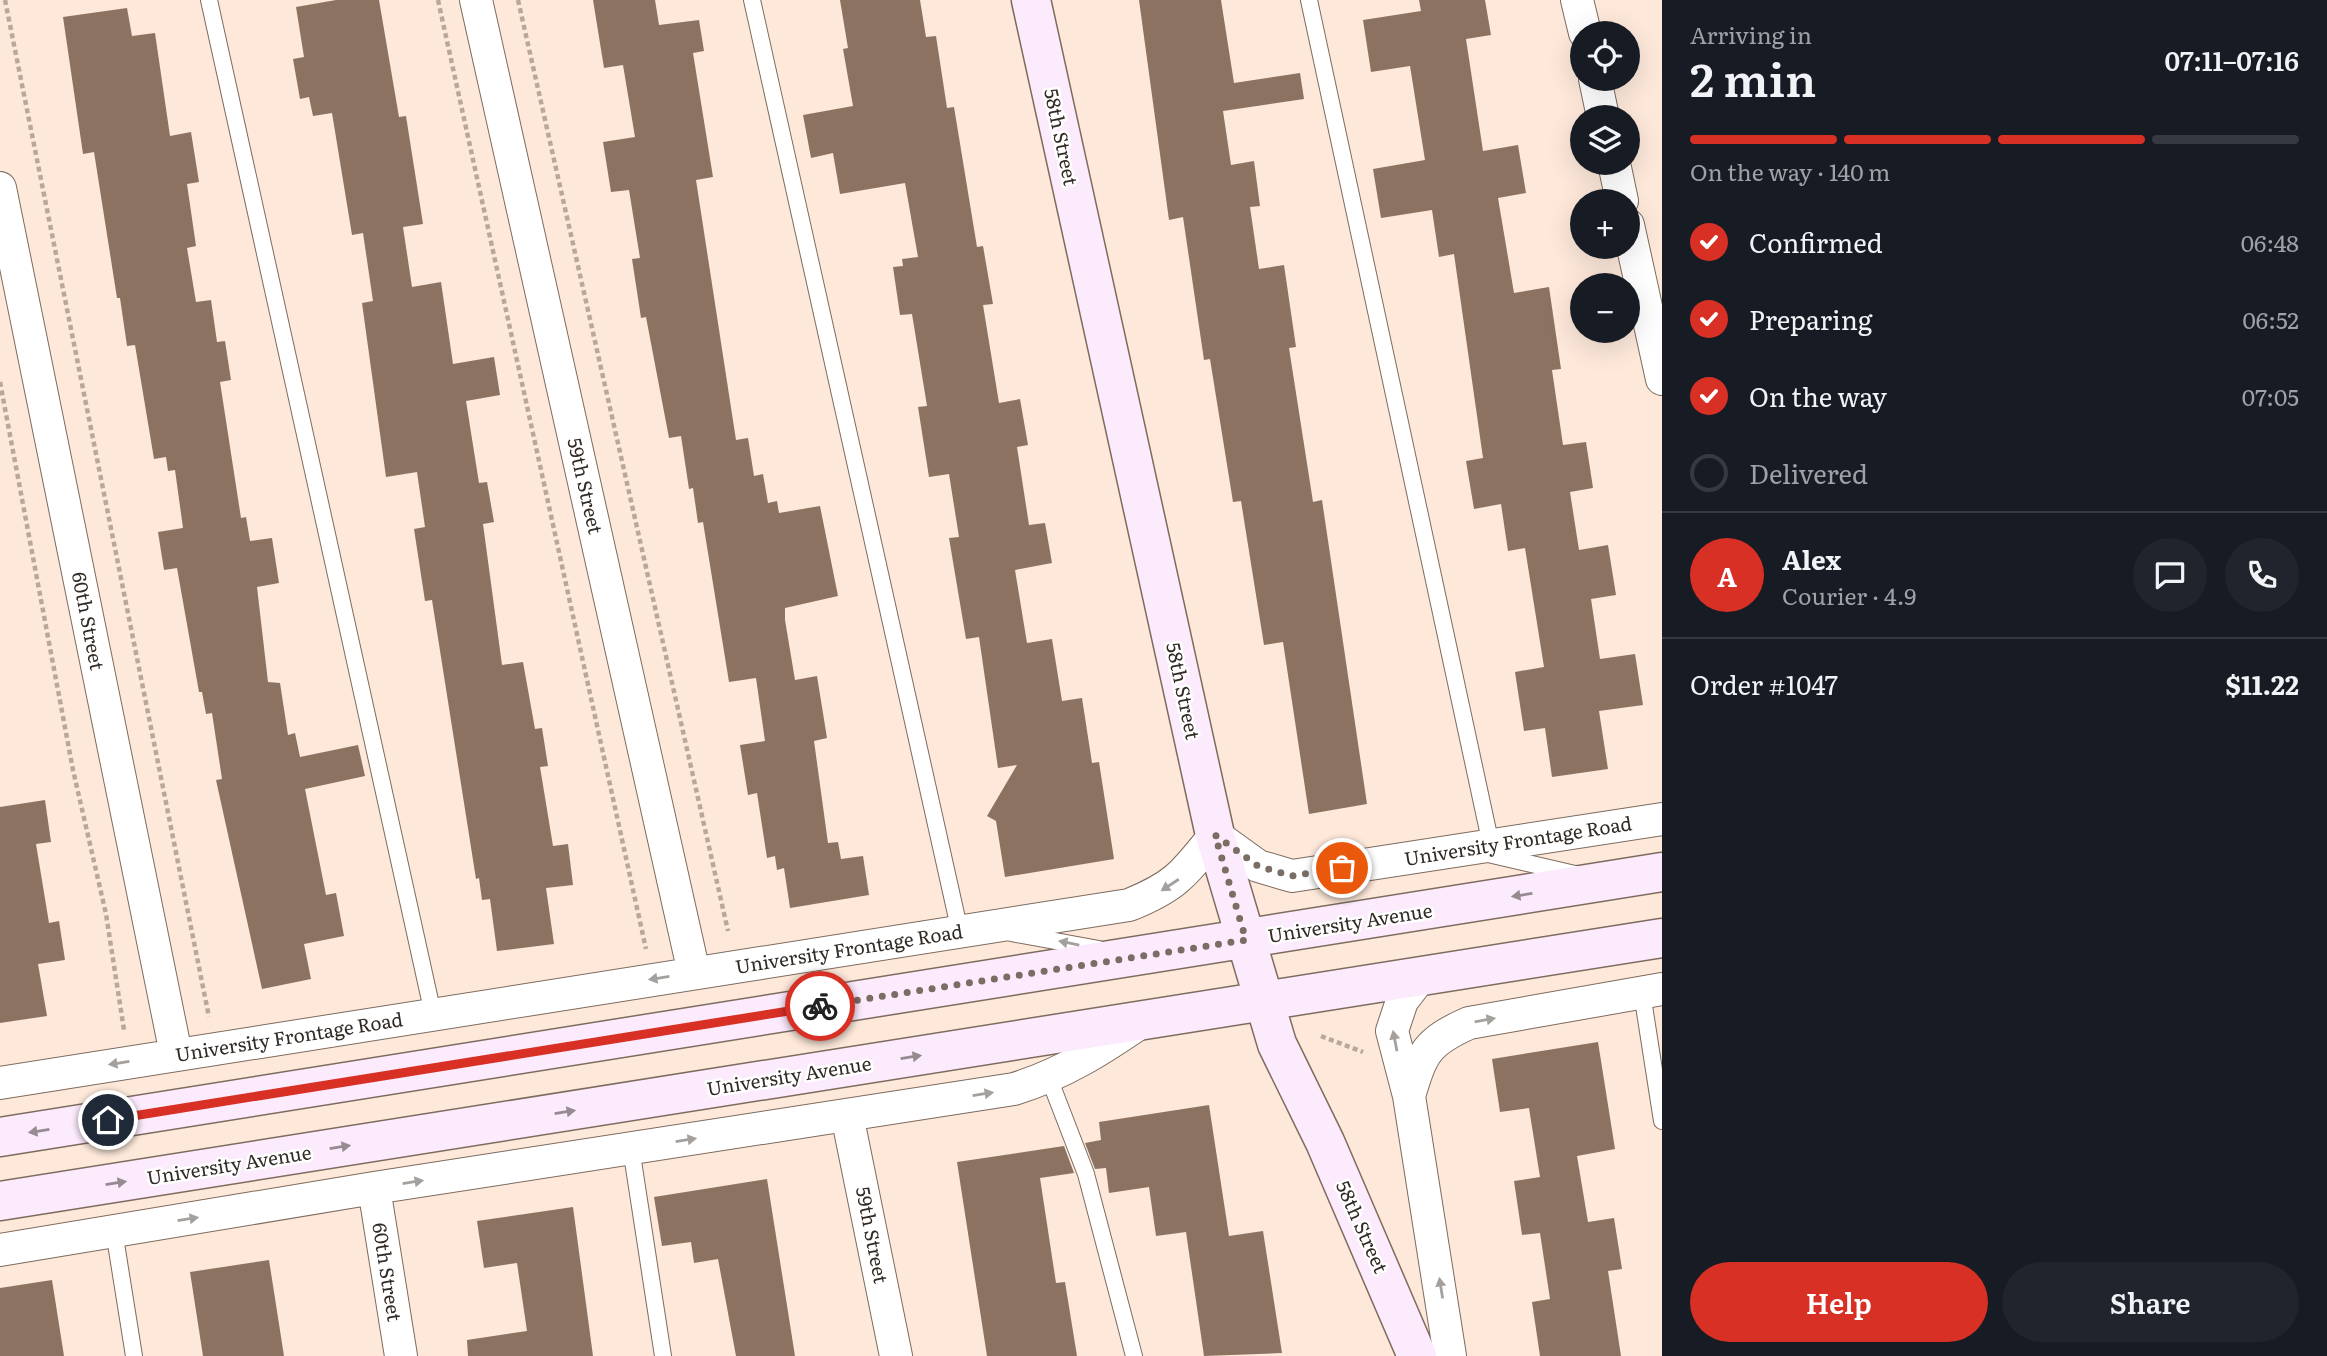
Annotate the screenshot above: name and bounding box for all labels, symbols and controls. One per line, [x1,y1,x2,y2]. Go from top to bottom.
text: Arriving in [1690,17,1812,51]
map controls [1570,21,1640,343]
button: locate [1570,21,1640,91]
text: 07:11–07:16 [2164,40,2299,79]
text: 2 min [1690,43,1816,111]
street label: 58th Street [1038,86,1086,188]
button: layers [1570,105,1640,175]
text: On the way · 140 m [1690,154,1890,188]
button: + [1570,189,1640,259]
text: Confirmed [1749,222,1883,261]
icon: check [1690,223,1728,261]
text: 06:48 [2241,225,2299,259]
button: − [1570,273,1640,343]
text: Preparing [1749,299,1872,338]
icon: check [1690,300,1728,338]
text: 06:52 [2243,302,2299,336]
text: On the way [1749,376,1887,415]
icon: check [1690,377,1728,415]
text: 07:05 [2242,379,2299,413]
street label: 59th Street [561,435,611,537]
text: Delivered [1749,453,1868,492]
button: chat [2133,538,2207,612]
button: phone [2225,538,2299,612]
text: Alex [1782,539,1841,578]
text: A [1717,556,1737,595]
street label: 60th Street [66,569,112,673]
text: Courier · 4.9 [1782,578,1916,612]
street label: 58th Street [1160,640,1208,742]
text: Order #1047 [1690,664,1838,703]
text: $11.22 [2226,664,2299,703]
street label: University Frontage Road [1402,808,1634,872]
pin [1312,838,1372,898]
icon: bag [1323,849,1361,887]
one-way arrow [1160,878,1179,891]
one-way arrow [1511,890,1533,901]
street label: University Avenue [1266,895,1434,949]
street label: University Frontage Road [733,916,965,980]
one-way arrow [1058,938,1080,949]
courier [785,971,855,1041]
one-way arrow [648,973,670,984]
icon: bike [801,987,839,1025]
street label: University Frontage Road [173,1004,405,1068]
one-way arrow [1474,1014,1496,1025]
one-way arrow [1389,1030,1400,1052]
street label: University Avenue [705,1048,873,1102]
one-way arrow [900,1051,922,1062]
one-way arrow [108,1058,130,1069]
one-way arrow [972,1088,994,1099]
pin [78,1090,138,1150]
icon: home [89,1101,127,1139]
one-way arrow [554,1106,576,1117]
one-way arrow [28,1126,50,1137]
one-way arrow [675,1134,697,1145]
street label: University Avenue [145,1137,313,1191]
one-way arrow [330,1141,352,1152]
one-way arrow [402,1176,424,1187]
street label: 58th Street [1330,1176,1396,1278]
one-way arrow [105,1177,127,1188]
street label: 59th Street [850,1184,896,1286]
one-way arrow [177,1213,199,1224]
street label: 60th Street [366,1220,410,1324]
button: Help [1690,1262,1988,1342]
button: Share [2002,1262,2299,1342]
one-way arrow [1435,1277,1446,1299]

